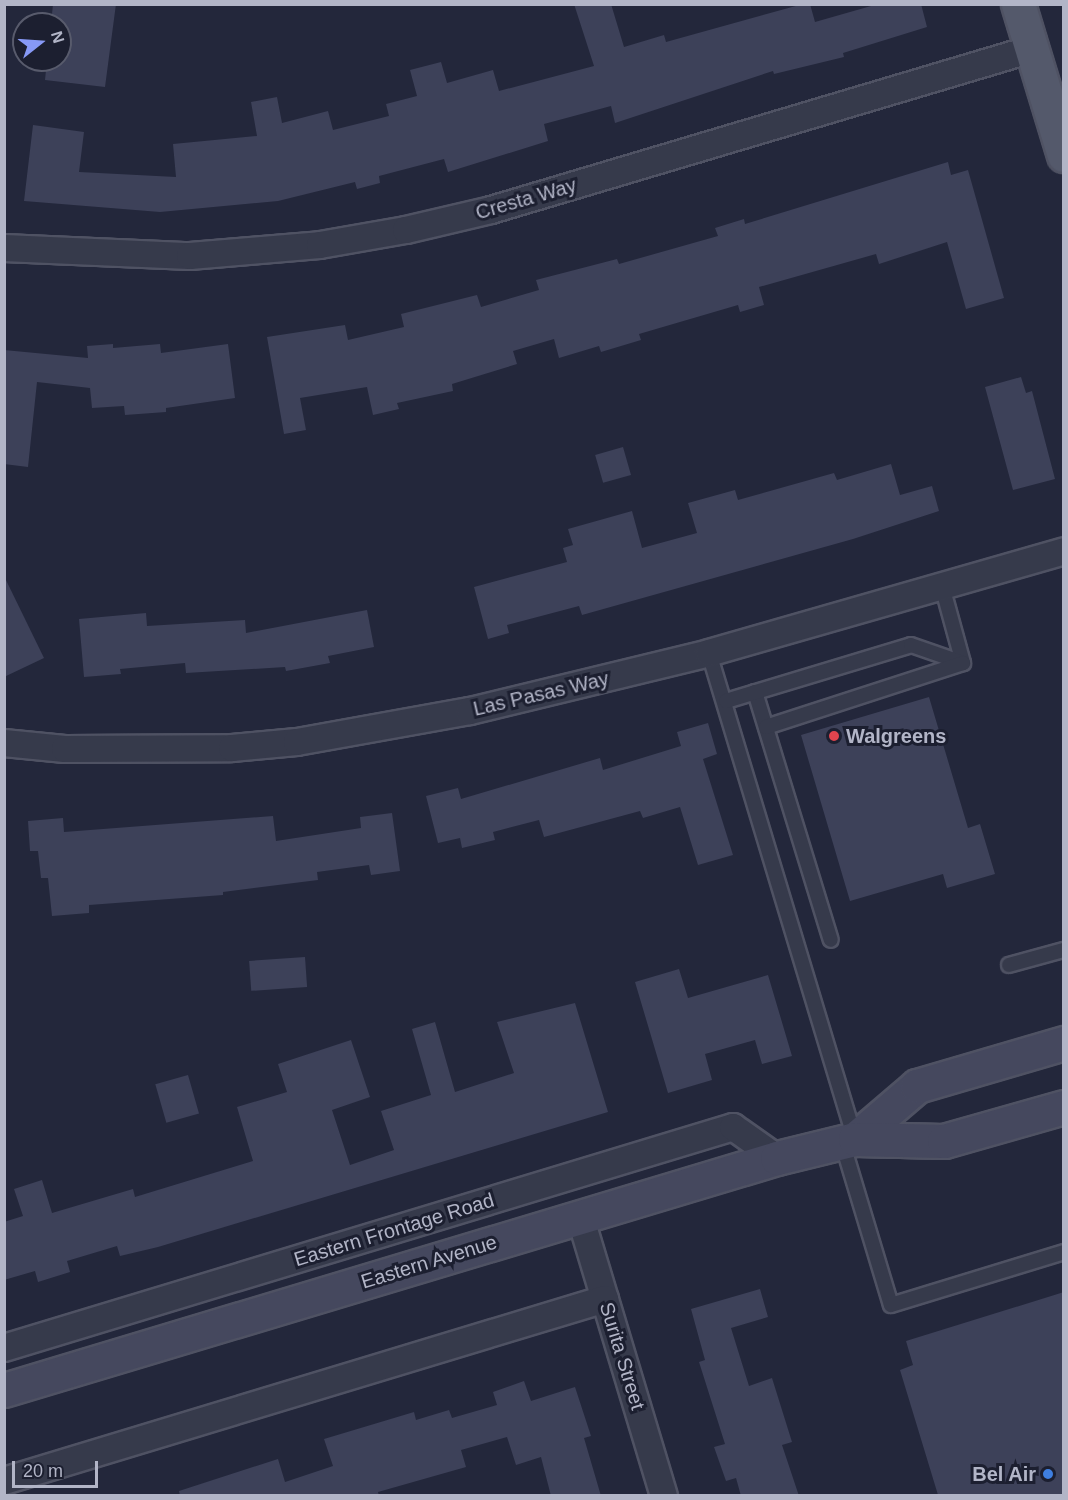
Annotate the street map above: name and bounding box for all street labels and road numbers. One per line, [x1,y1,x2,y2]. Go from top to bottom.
street label: Cresta Way [473,173,579,225]
street label: Las Pasas Way [471,667,611,721]
street label: Eastern Frontage Road [291,1188,497,1272]
street label: Eastern Avenue [358,1230,500,1294]
street label: Surita Street [594,1299,650,1413]

